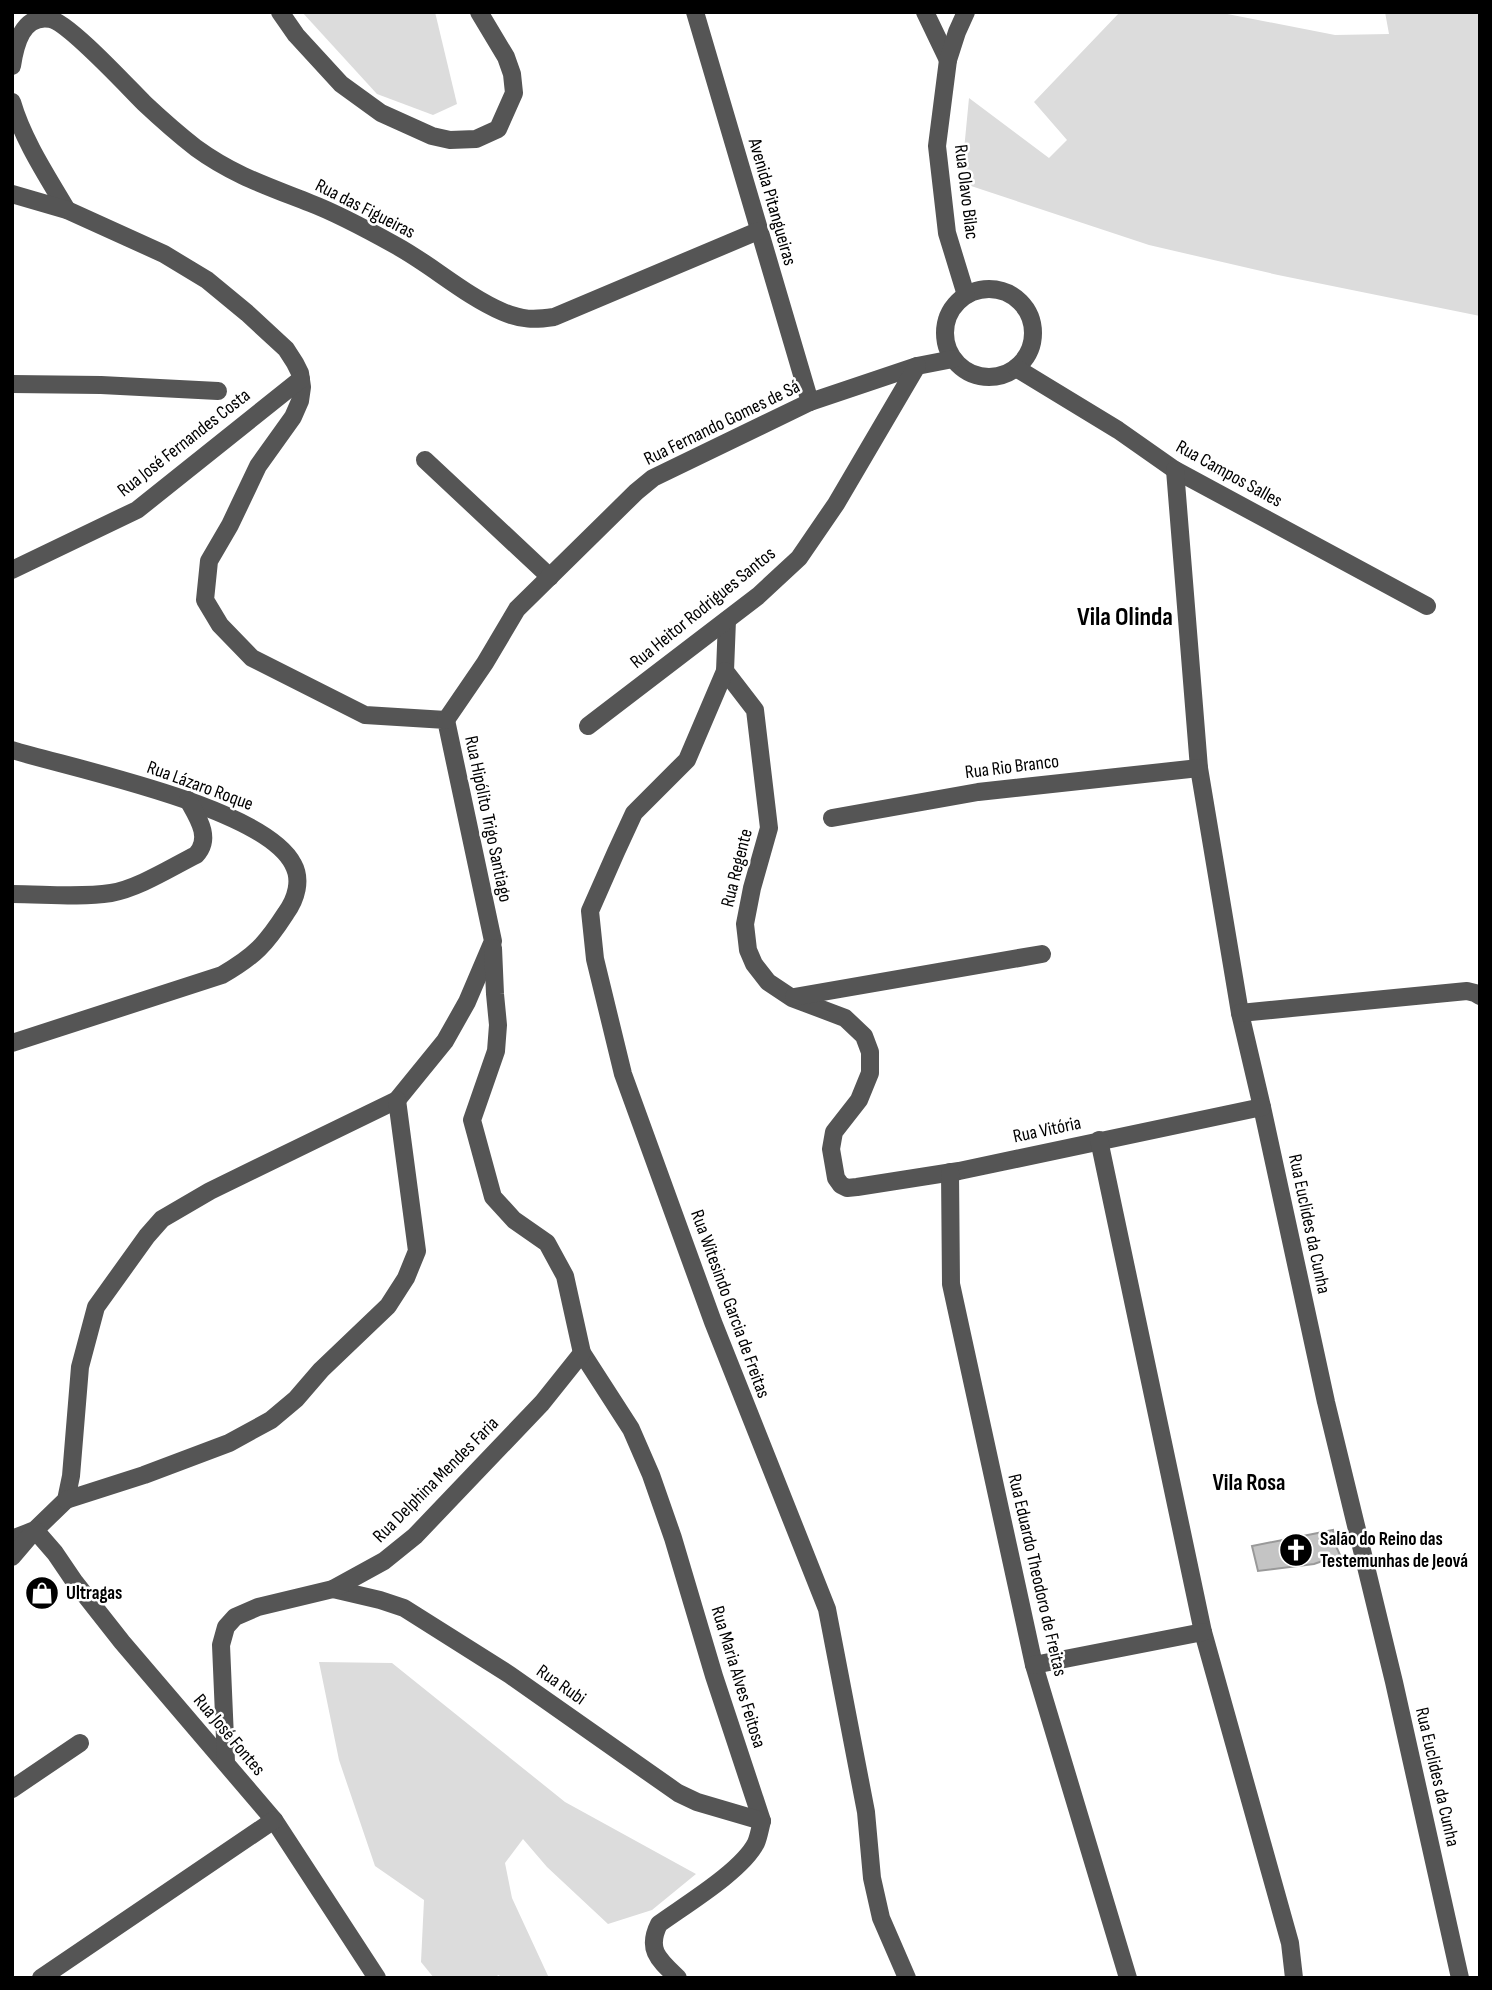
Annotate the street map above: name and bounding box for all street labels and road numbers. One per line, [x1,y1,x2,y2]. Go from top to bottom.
street label: Avenida Pitangueiras [743,135,801,268]
street label: Rua Olavo Bilac [949,143,983,241]
street label: Rua das Figueiras [311,174,419,244]
street label: Rua Fernando Gomes de Sá [640,375,804,471]
street label: Rua José Fernandes Costa [113,384,255,502]
street label: Rua Campos Salles [1172,435,1286,513]
street label: Rua Heitor Rodrigues Santos [626,542,780,674]
street label: Rua Hipólito Trigo Santiago [459,734,517,904]
street label: Rua Rio Branco [964,750,1060,784]
street label: Rua Lázaro Roque [144,756,256,816]
street label: Rua Regente [716,826,758,910]
street label: Rua Vitória [1011,1112,1083,1148]
street label: Rua Euclides da Cunha [1283,1152,1335,1296]
street label: Rua Witesindo Garcia de Freitas [685,1207,775,1401]
street label: Rua Delphina Mendes Faria [368,1412,504,1548]
street label: Rua Eduardo Theodoro de Freitas [1003,1472,1072,1679]
street label: Rua Maria Alves Feitosa [705,1603,771,1751]
street label: Rua Rubi [532,1660,590,1710]
street label: Rua José Fontes [188,1689,270,1781]
street label: Rua Euclides da Cunha [1410,1705,1464,1849]

